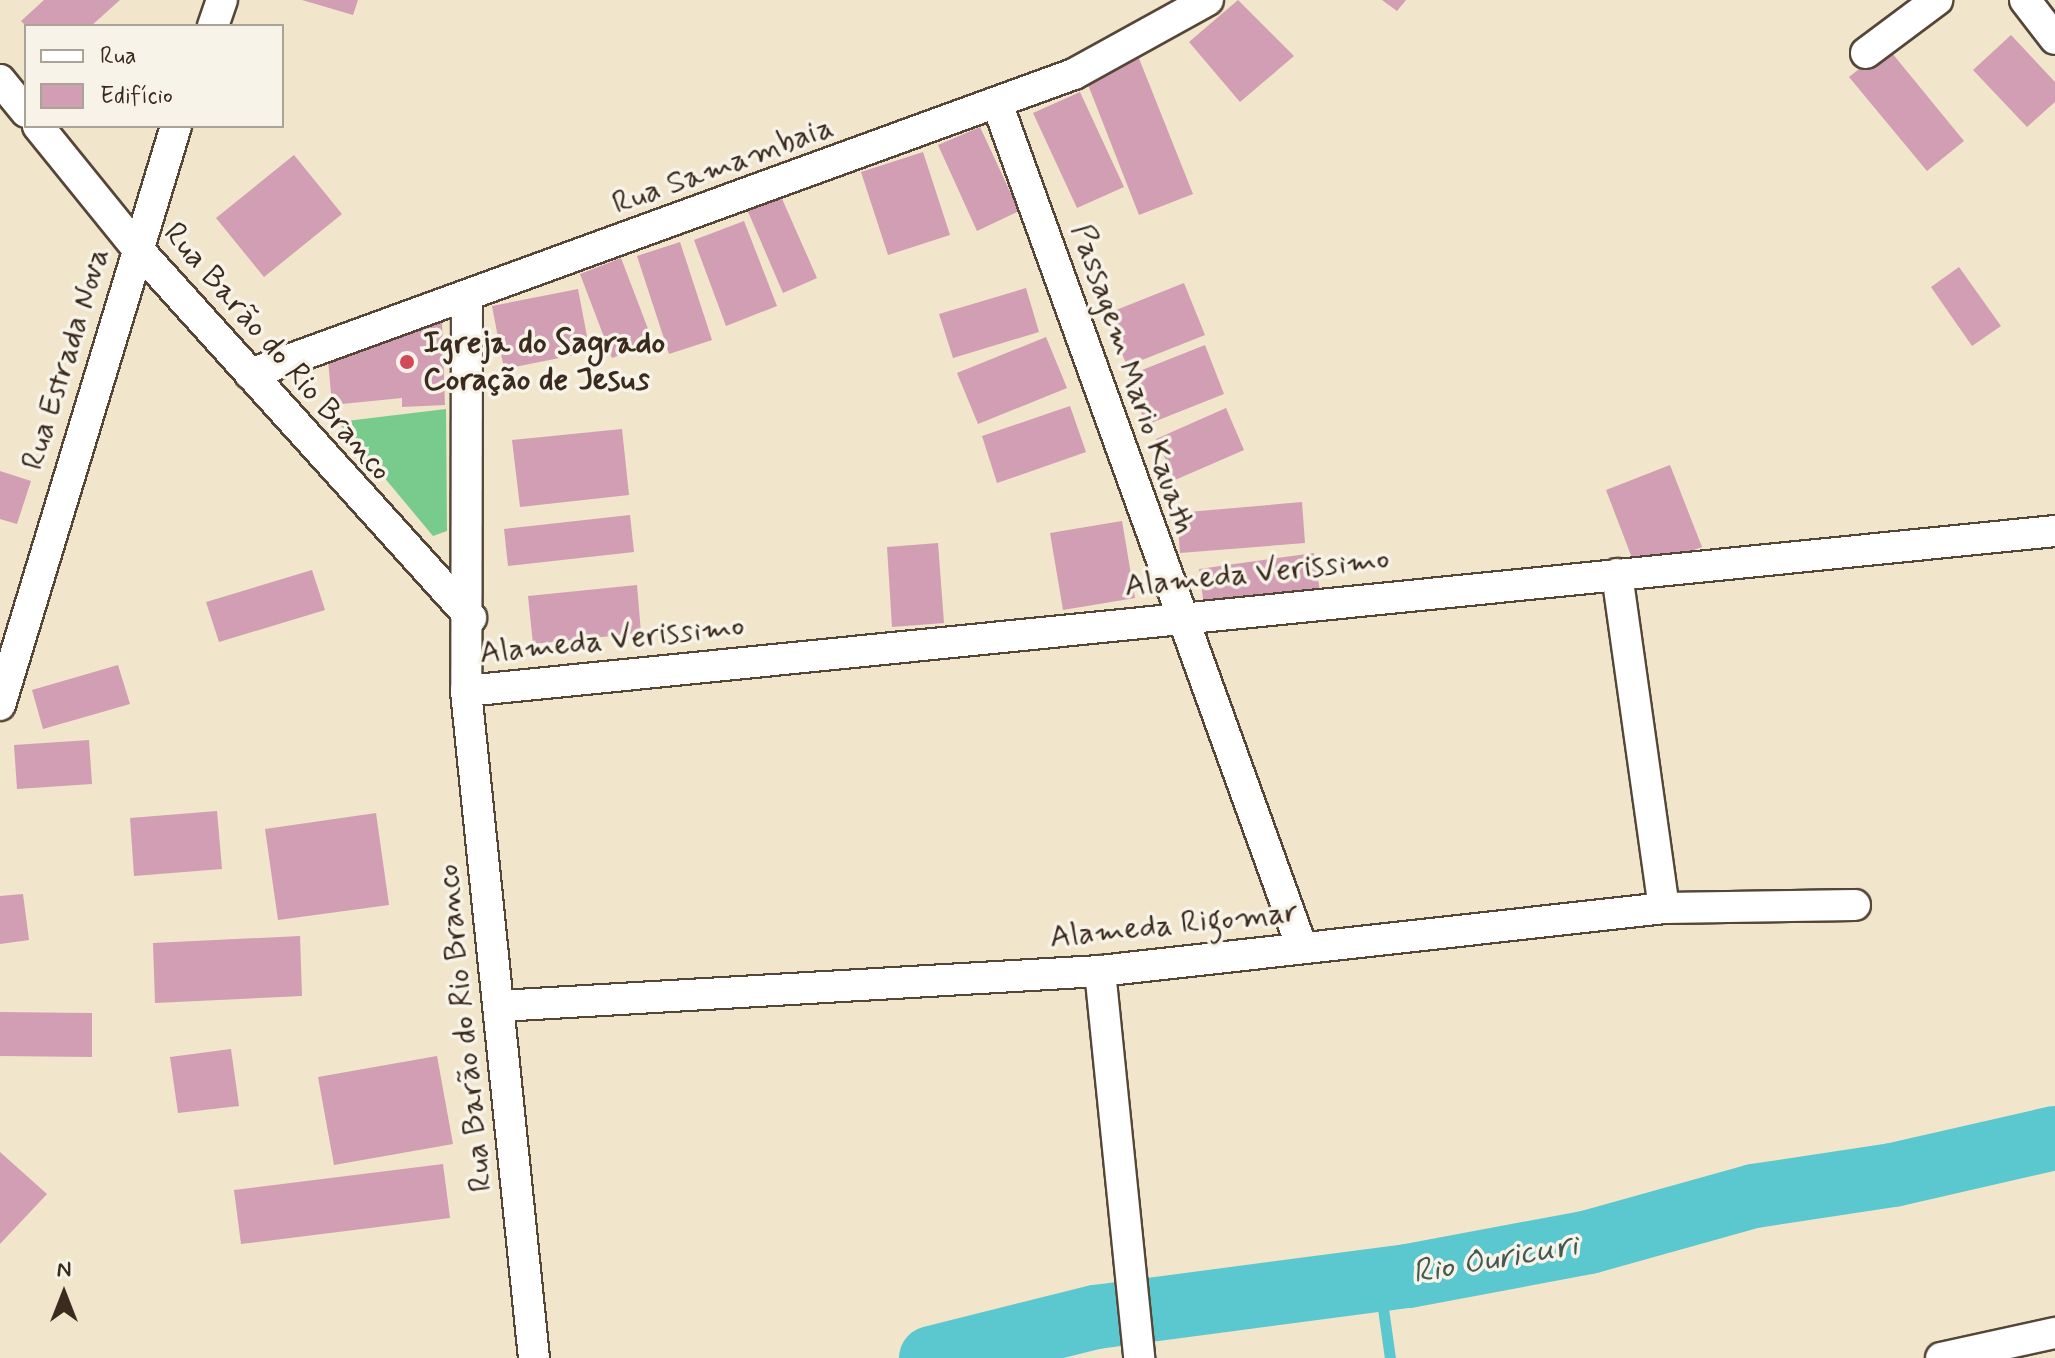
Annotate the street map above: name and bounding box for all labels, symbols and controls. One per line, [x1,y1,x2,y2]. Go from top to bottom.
legend [24,24,284,128]
text: Rua [100,41,137,72]
text: Edifício [100,81,173,112]
street label: Rua Samambaia [608,109,838,223]
street label: Rua Barão do Rio Branco [154,215,400,489]
street label: Passagem Mario Kauath [1061,218,1205,540]
street label: Rua Estrada Nova [14,243,118,475]
place label: Igreja do Sagrado Coração de Jesus [423,325,661,400]
marker: Igreja do Sagrado Coração de Jesus [398,353,416,371]
street label: Alameda Verissimo [1123,540,1391,606]
street label: Alameda Verissimo [478,607,746,673]
street label: Rua Barão do Rio Branco [429,862,501,1194]
street label: Alameda Rigomar [1046,893,1302,957]
water label: Rio Ouricuri [1412,1225,1578,1293]
north arrow [24,1254,104,1334]
text: N [57,1256,71,1284]

